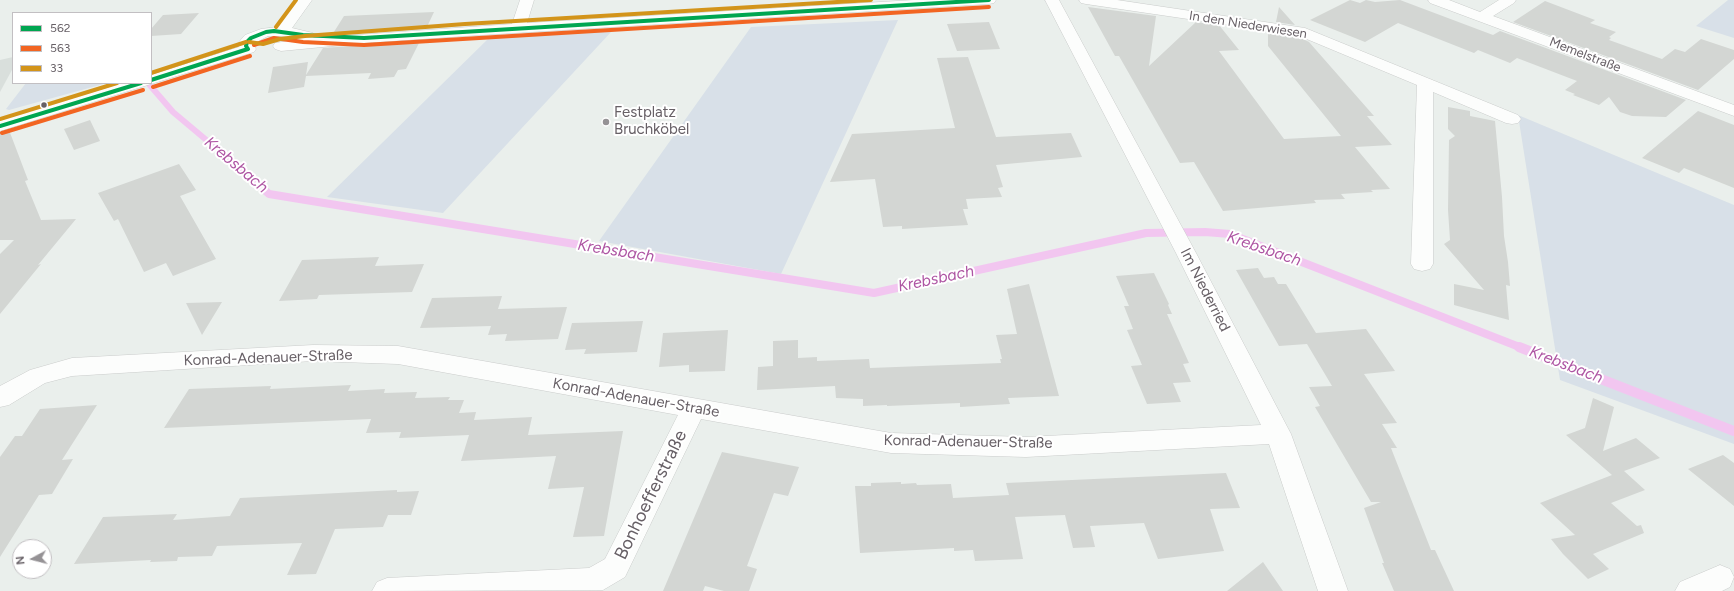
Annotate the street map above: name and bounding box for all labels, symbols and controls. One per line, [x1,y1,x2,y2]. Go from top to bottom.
street label: In den Niederwiesen [1188,8,1308,42]
legend [12,12,152,84]
text: 562 [50,21,70,35]
street label: Memelstraße [1547,34,1623,76]
text: 563 [50,41,70,55]
text: 33 [50,61,63,75]
unlabelled marker [39,100,49,110]
place label: Festplatz Bruchköbel [614,104,689,139]
marker: Festplatz Bruchköbel [601,117,611,127]
water label: Krebsbach [200,133,272,197]
water label: Krebsbach [1224,227,1304,271]
water label: Krebsbach [576,235,656,267]
street label: Im Niederried [1176,245,1234,335]
water label: Krebsbach [896,262,976,296]
water label: Krebsbach [1526,342,1606,388]
street label: Konrad-Adenauer-Straße [183,346,353,370]
street label: Konrad-Adenauer-Straße [551,374,721,422]
street label: Bonhoefferstraße [610,427,692,563]
street label: Konrad-Adenauer-Straße [883,432,1053,452]
north arrow [12,539,52,579]
text: N [14,555,28,565]

